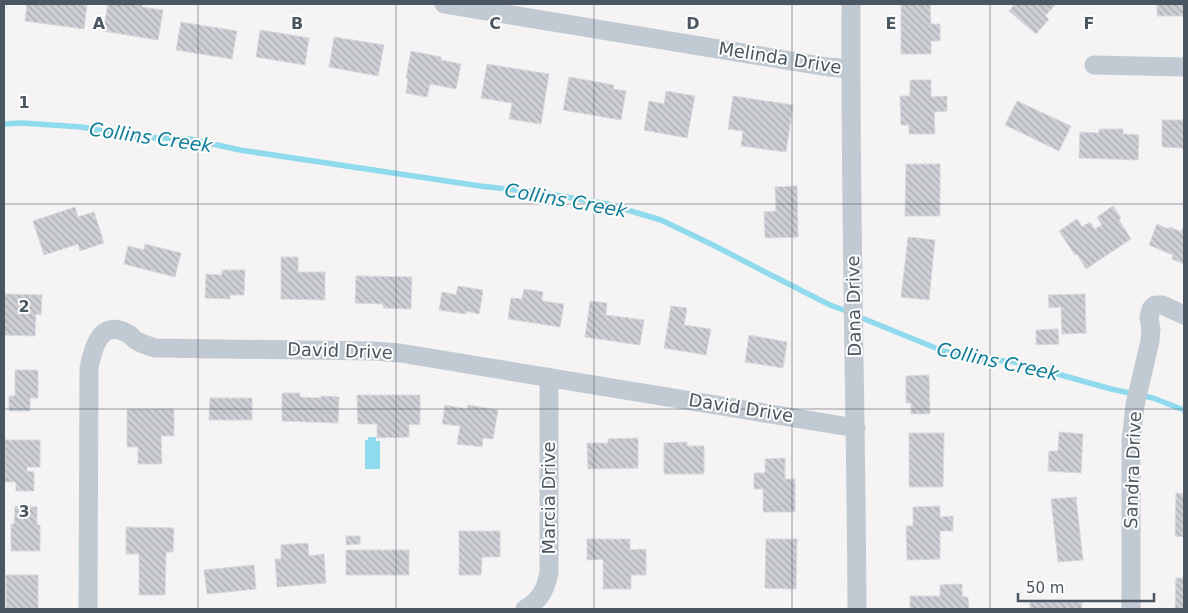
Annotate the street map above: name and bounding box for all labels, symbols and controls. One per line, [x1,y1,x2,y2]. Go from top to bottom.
text: A [93,14,106,33]
text: B [291,14,303,33]
text: C [489,14,501,33]
text: D [686,14,700,33]
text: E [886,14,896,33]
text: F [1084,14,1094,33]
street label: Melinda Drive [717,37,843,78]
text: 1 [18,93,30,112]
water label: Collins Creek [88,117,215,157]
water label: Collins Creek [503,178,630,222]
street label: Dana Drive [842,255,865,357]
text: 2 [18,297,30,316]
water label: Collins Creek [935,337,1062,385]
street label: David Drive [287,338,393,363]
street label: David Drive [687,389,795,426]
street label: Sandra Drive [1120,411,1145,529]
street label: Marcia Drive [538,441,559,555]
text: 3 [18,502,30,521]
scale bar [1018,570,1154,602]
text: 50 m [1026,579,1064,597]

